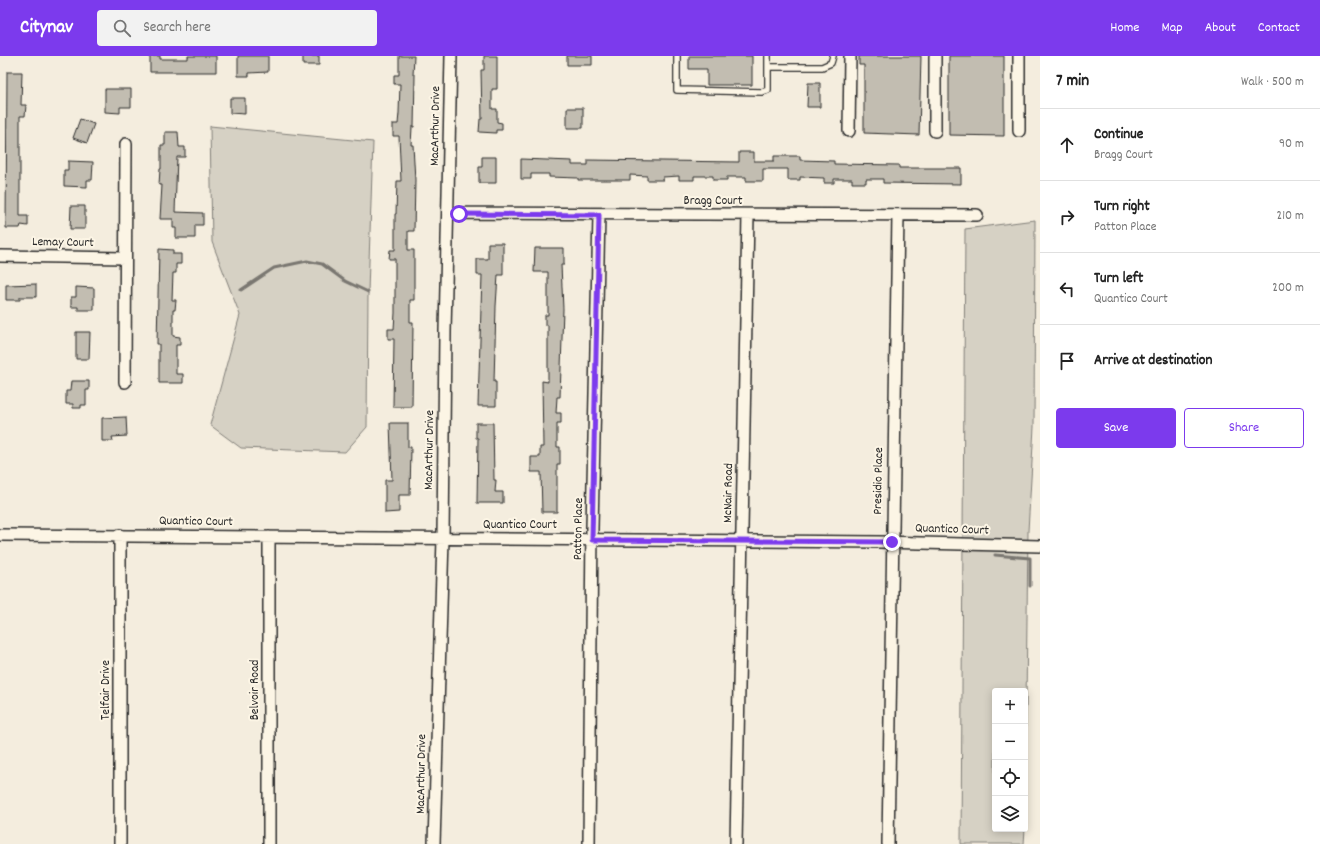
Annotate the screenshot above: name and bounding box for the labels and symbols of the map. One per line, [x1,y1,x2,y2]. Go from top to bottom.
street label: MacArthur Drive [426,86,446,166]
street label: Bragg Court [684,192,743,211]
route start [450,205,468,223]
street label: Lemay Court [32,233,94,253]
street label: MacArthur Drive [420,410,440,490]
street label: Presidio Place [869,447,889,515]
street label: McNair Road [719,463,739,523]
street label: Patton Place [569,497,589,560]
street label: Quantico Court [159,512,233,532]
street label: Quantico Court [483,516,557,535]
street label: Quantico Court [915,519,989,541]
route end [883,533,901,551]
street label: Telfair Drive [97,660,116,720]
street label: Belvoir Road [246,660,265,720]
street label: MacArthur Drive [412,734,432,814]

